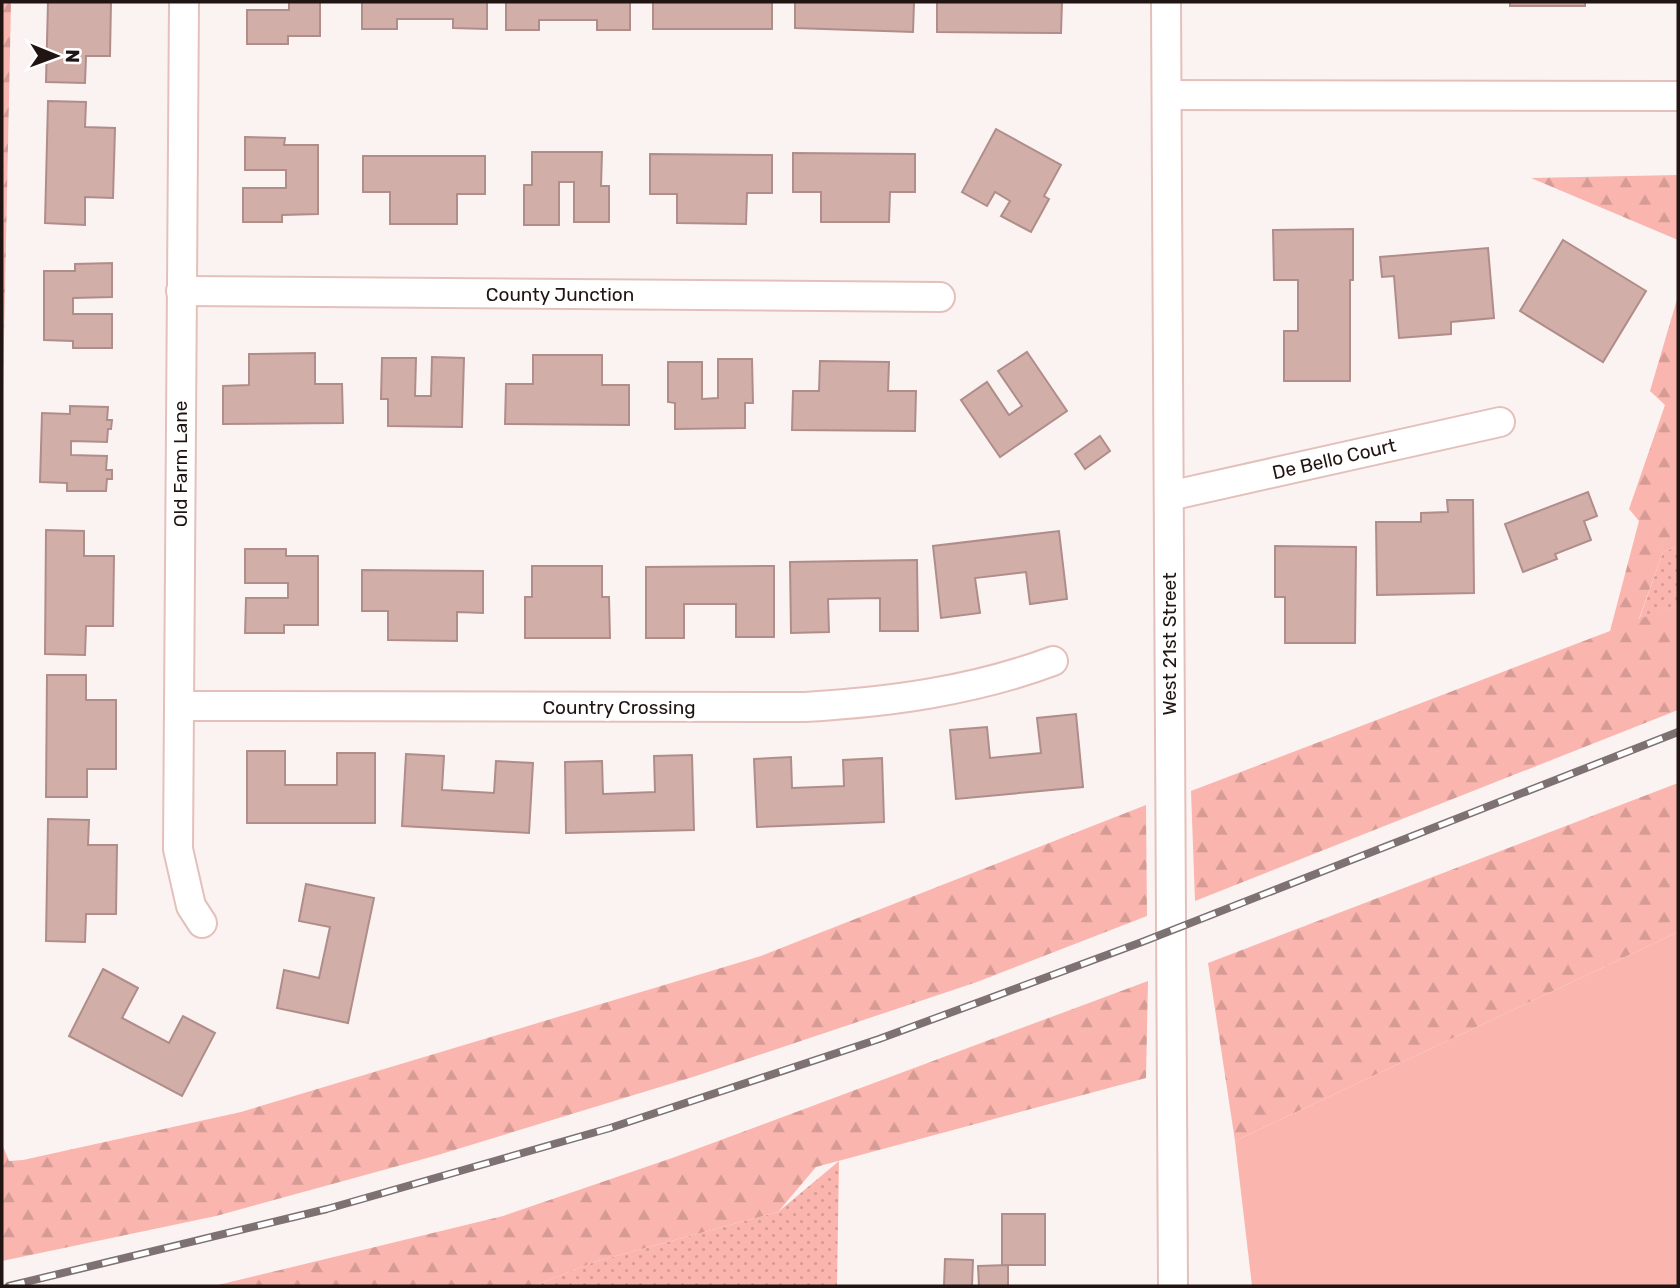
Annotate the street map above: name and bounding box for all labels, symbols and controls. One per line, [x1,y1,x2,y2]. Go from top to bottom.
north arrow [21,21,91,91]
text: N [61,49,84,63]
street label: County Junction [486,283,634,306]
street label: Old Farm Lane [169,401,192,527]
street label: De Bello Court [1270,433,1399,484]
street label: West 21st Street [1158,572,1181,716]
street label: Country Crossing [542,696,696,719]

